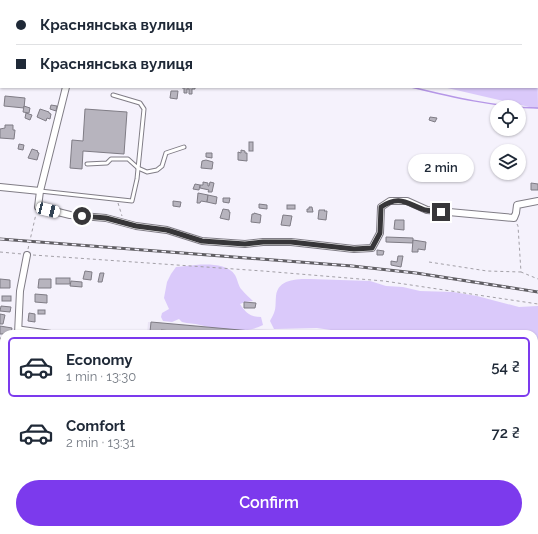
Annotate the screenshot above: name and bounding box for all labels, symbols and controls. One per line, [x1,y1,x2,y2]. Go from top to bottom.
text: Краснянська вулиця [40,16,193,34]
text: Краснянська вулиця [40,55,193,73]
map controls [490,100,526,180]
button: locate [490,100,526,136]
button: layers [490,144,526,180]
callout: 2 min [408,154,474,182]
text: 2 min [424,160,458,175]
car [35,201,61,219]
route end [432,203,450,221]
route start [73,207,91,225]
icon: car [18,349,54,385]
text: Economy [66,351,133,369]
text: 54 ₴ [491,358,520,376]
text: 1 min · 13:30 [66,369,136,384]
icon: car [18,415,54,451]
text: Comfort [66,417,125,435]
text: 72 ₴ [492,424,520,442]
text: 2 min · 13:31 [66,435,135,450]
button: Confirm [16,480,522,526]

